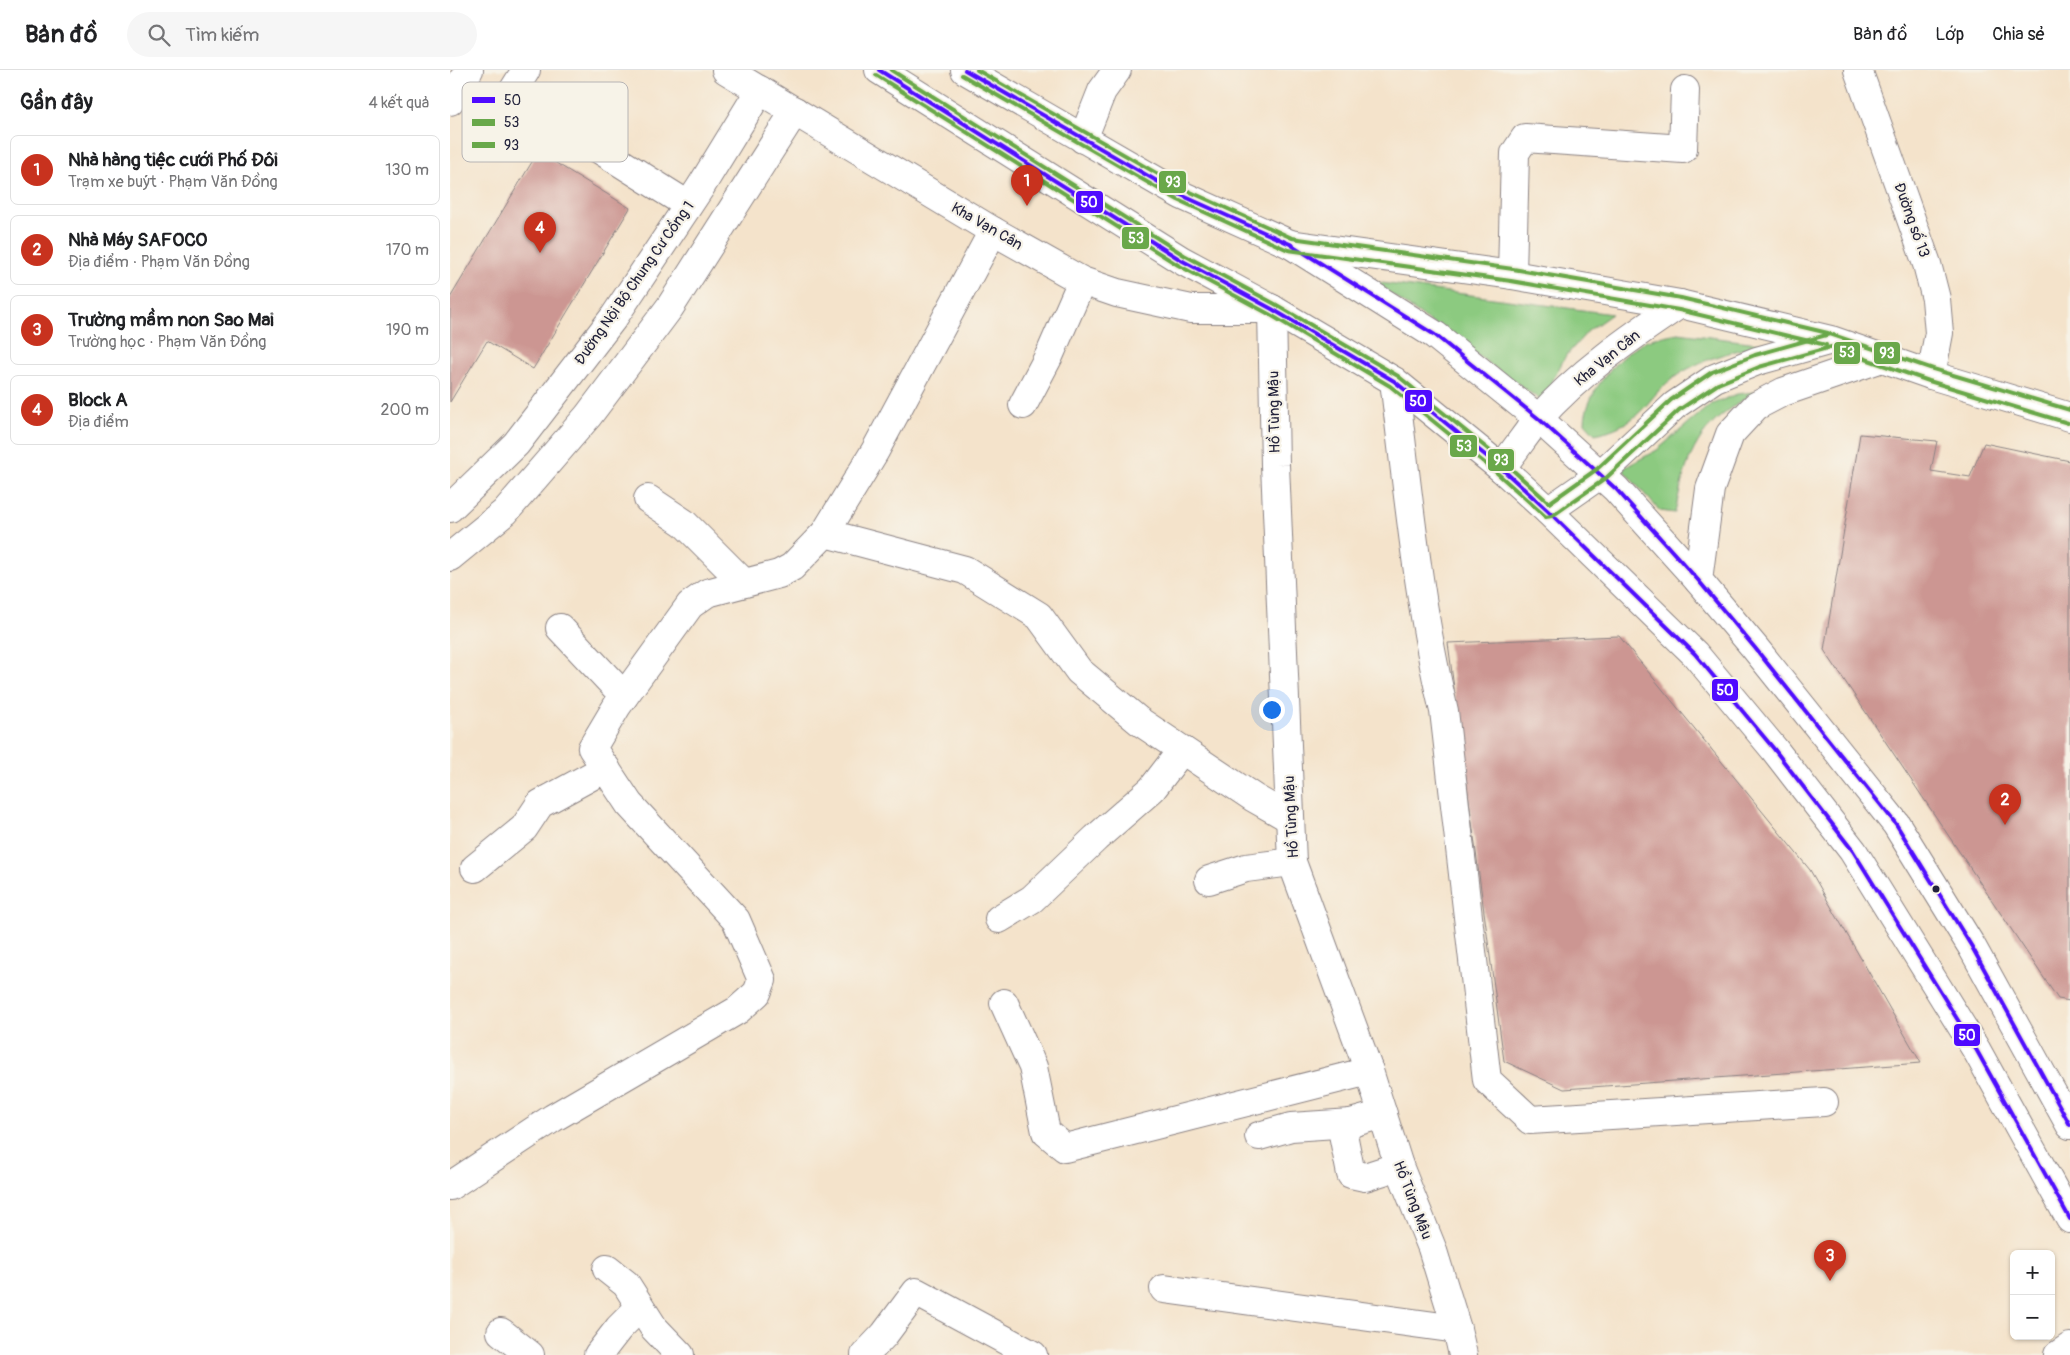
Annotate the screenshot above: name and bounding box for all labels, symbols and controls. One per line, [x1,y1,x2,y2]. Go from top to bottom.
search box [127,12,477,57]
text: Bản đồ [25,20,97,49]
icon: search [145,21,173,49]
text: Tìm kiếm [185,23,259,47]
text: Bản đồ [1853,23,1907,46]
text: Lớp [1935,23,1964,46]
text: Chia sẻ [1992,23,2045,46]
legend [462,82,628,162]
text: Gần đây [20,89,93,116]
text: 50 [504,92,521,109]
text: 4 kết quả [368,93,430,113]
text: 53 [504,114,520,131]
text: 93 [504,137,519,154]
text: Nhà hàng tiệc cưới Phố Đôi [68,148,278,172]
text: 1 [34,160,40,180]
text: 130 m [385,160,429,180]
pin: 1 [1011,165,1043,206]
line badge: 93 [1158,170,1187,194]
text: Trạm xe buýt · Phạm Văn Đồng [68,172,278,192]
text: 93 [1165,174,1181,191]
street label: Đường số 13 [1889,180,1934,260]
line badge: 50 [1075,190,1104,214]
text: 50 [1080,194,1098,211]
street label: Đường Nội Bộ Chung Cư Cổng 1 [570,198,698,369]
street label: Kha Vạn Cân [948,198,1026,254]
pin: 4 [524,212,556,253]
line badge: 53 [1121,226,1150,250]
text: Nhà Máy SAFOCO [68,228,207,252]
text: 53 [1128,230,1144,247]
text: 2 [33,240,41,260]
text: 170 m [386,240,429,260]
text: Địa điểm · Phạm Văn Đồng [68,252,250,272]
text: Trường mầm non Sao Mai [68,308,274,332]
text: 3 [33,320,41,340]
text: 190 m [386,320,429,340]
street label: Kha Vạn Cân [1571,326,1644,391]
text: Trường học · Phạm Văn Đồng [68,332,266,352]
line badge: 53 [1833,341,1861,365]
line badge: 93 [1873,341,1901,365]
text: 53 [1839,344,1855,361]
text: 93 [1879,345,1895,362]
street label: Hồ Tùng Mậu [1264,371,1285,453]
text: Block A [68,388,128,412]
line badge: 50 [1404,389,1433,413]
text: 50 [1409,393,1427,410]
text: 4 [32,400,42,420]
text: 200 m [381,400,429,420]
text: Địa điểm [68,412,129,432]
line badge: 53 [1449,434,1478,458]
text: 53 [1456,438,1472,455]
line badge: 93 [1487,448,1515,472]
text: 93 [1493,452,1509,469]
line badge: 50 [1711,678,1739,702]
text: 50 [1716,682,1734,699]
your location [1259,697,1285,723]
street label: Hồ Tùng Mậu [1280,775,1303,859]
pin: 2 [1989,784,2021,825]
unlabelled marker [1931,884,1941,894]
line badge: 50 [1953,1023,1981,1047]
text: 50 [1958,1027,1976,1044]
street label: Hồ Tùng Mậu [1389,1158,1436,1242]
pin: 3 [1814,1240,1846,1281]
map controls [2010,1250,2055,1340]
button: + [2010,1250,2055,1295]
button: − [2010,1295,2055,1340]

